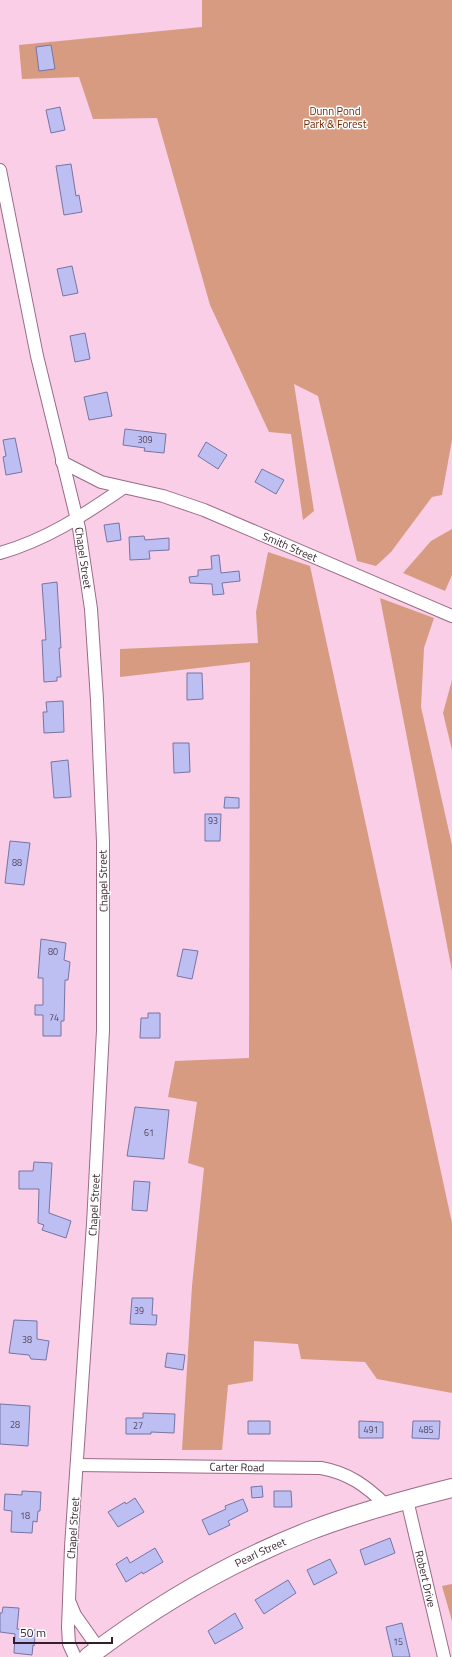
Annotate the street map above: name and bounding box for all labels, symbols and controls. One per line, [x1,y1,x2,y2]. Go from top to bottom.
park label: Dunn Pond Park & Forest [303,103,367,132]
house number: 309 [137,433,153,446]
street label: Chapel Street [71,526,96,590]
street label: Smith Street [260,528,320,566]
house number: 93 [208,814,218,827]
street label: Chapel Street [94,850,112,912]
house number: 88 [12,856,22,869]
house number: 80 [48,945,58,958]
house number: 74 [49,1011,59,1024]
house number: 61 [144,1126,154,1139]
street label: Chapel Street [84,1173,104,1236]
house number: 39 [134,1304,144,1317]
house number: 38 [22,1333,32,1346]
house number: 28 [10,1418,20,1431]
house number: 27 [133,1419,143,1432]
house number: 491 [363,1423,379,1436]
house number: 485 [418,1423,434,1436]
street label: Carter Road [209,1459,265,1475]
street label: Chapel Street [63,1496,83,1560]
house number: 18 [20,1509,30,1522]
street label: Pearl Street [232,1533,288,1571]
street label: Robert Drive [411,1549,440,1609]
scale bar [14,1619,112,1645]
text: 50 m [20,1623,46,1642]
house number: 15 [393,1635,403,1648]

